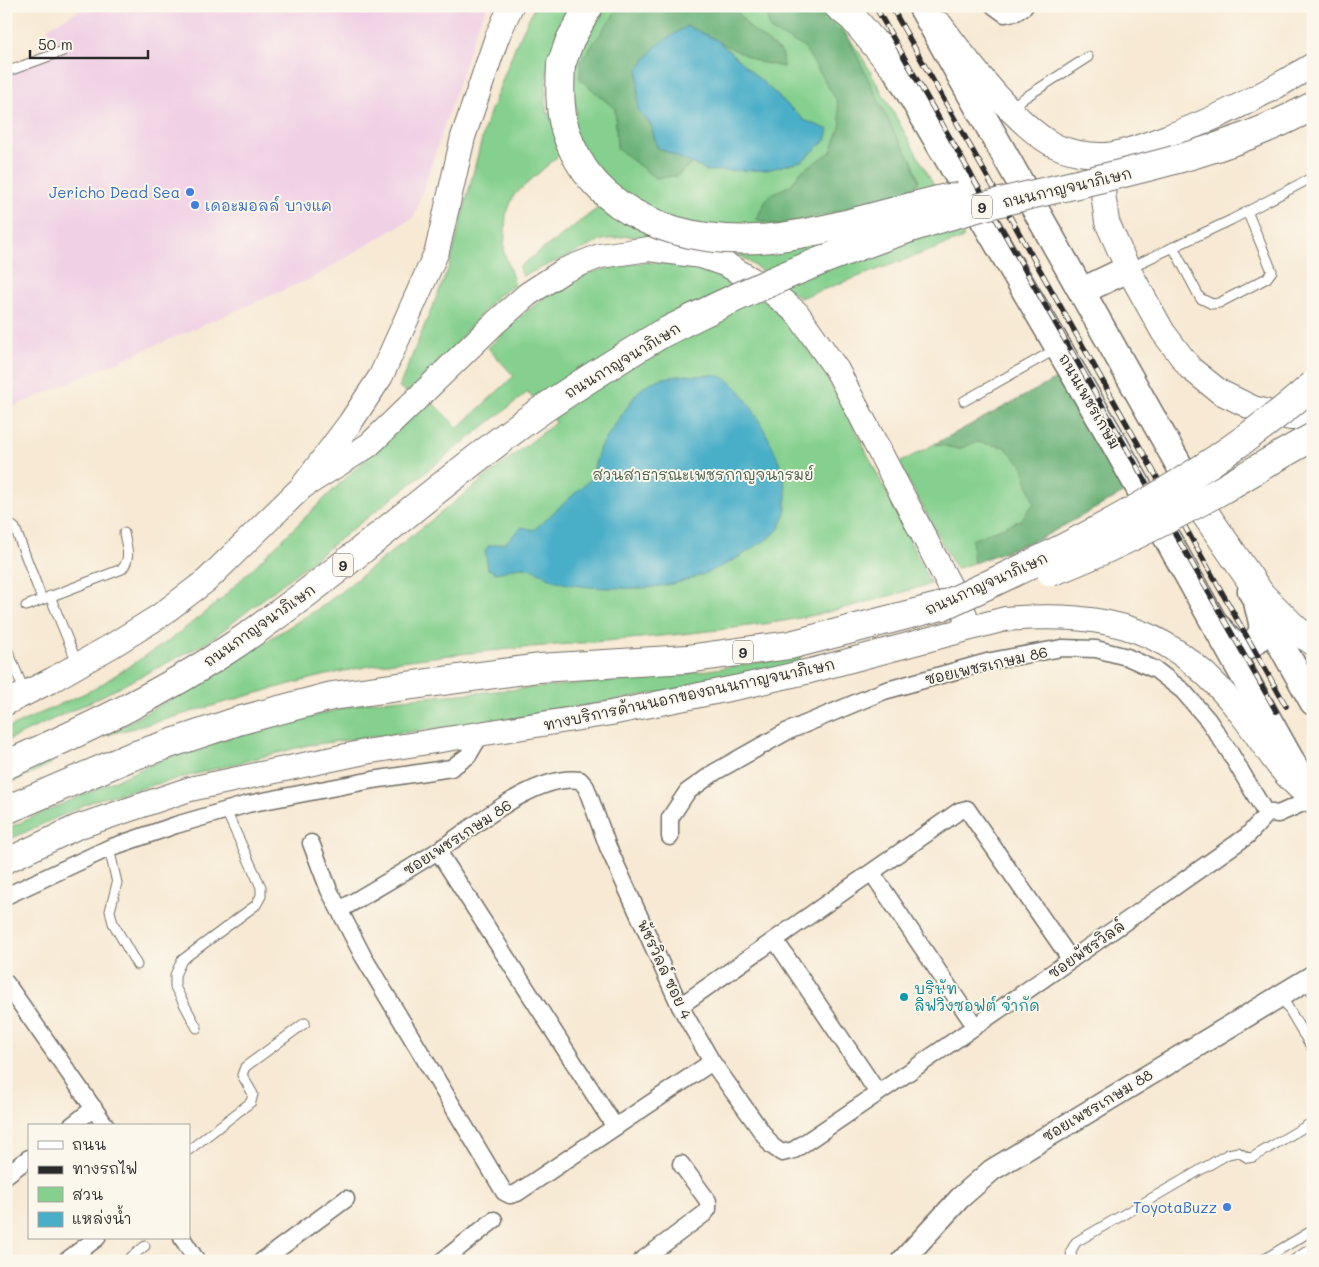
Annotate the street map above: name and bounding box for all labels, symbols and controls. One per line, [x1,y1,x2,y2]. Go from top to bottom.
scale bar [30,28,148,60]
text: 50 m [38,34,73,54]
street label: ถนนกาญจนาภิเษก [1000,162,1134,212]
place label: Jericho Dead Sea [49,182,180,202]
marker: Jericho Dead Sea [184,186,196,198]
place label: เดอะมอลล์ บางแค [205,195,332,215]
road number: 9 [972,196,992,218]
marker: เดอะมอลล์ บางแค [189,199,201,211]
street label: ถนนกาญจนาภิเษก [560,317,684,403]
street label: ถนนเพชรเกษม [1055,350,1125,452]
park label: สวนสาธารณะเพชรกาญจนารมย์ [592,464,814,484]
street label: ถนนกาญจนาภิเษก [921,547,1051,619]
road number: 9 [333,554,353,576]
street label: ถนนกาญจนาภิเษก [199,579,319,671]
road number: 9 [733,640,753,664]
street label: ซอยเพชรเกษม 86 [923,641,1049,689]
street label: ทางบริการด้านนอกของถนนกาญจนาภิเษก [541,653,837,735]
street label: ซอยเพชรเกษม 86 [399,794,515,880]
street label: ซอยพัชรวิลล์ [1043,915,1128,983]
street label: พัชรวิลล์ ซอย 4 [633,916,697,1022]
place label: บริษัท ลิฟวิ่งซอฟต์ จำกัด [914,978,1040,1015]
marker: บริษัท ลิฟวิ่งซอฟต์ จำกัด [898,991,910,1003]
street label: ซอยเพชรเกษม 88 [1038,1064,1156,1146]
legend [28,1124,190,1240]
text: ถนน [72,1134,106,1154]
text: ทางรถไฟ [72,1158,138,1178]
text: สวน [72,1184,103,1204]
place label: ToyotaBuzz [1133,1197,1217,1217]
marker: ToyotaBuzz [1221,1201,1233,1213]
text: แหล่งน้ำ [72,1205,132,1228]

